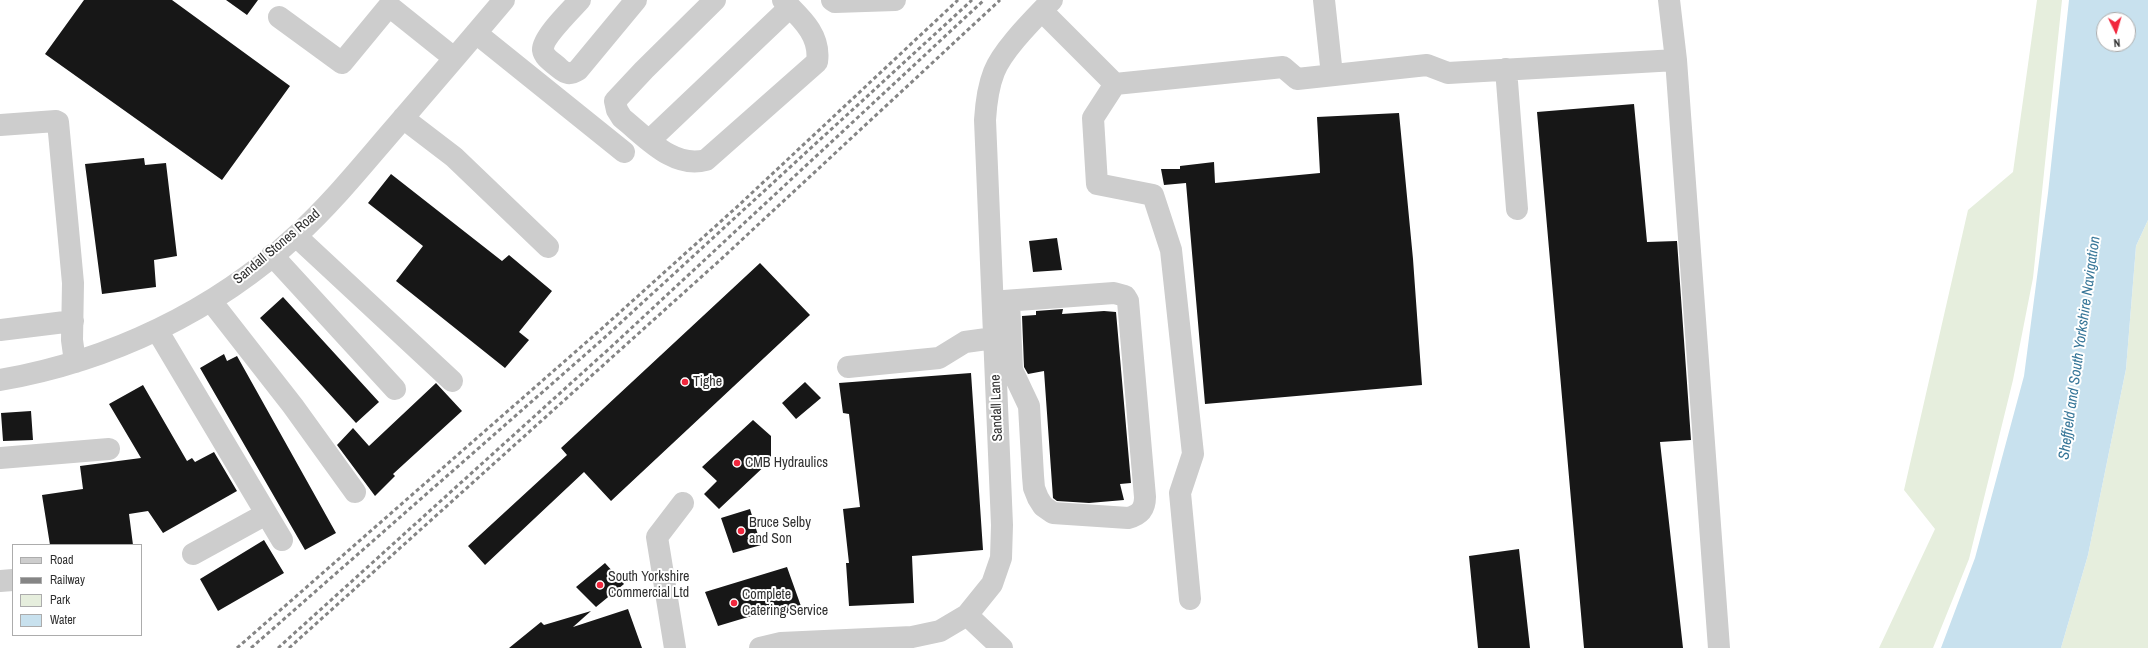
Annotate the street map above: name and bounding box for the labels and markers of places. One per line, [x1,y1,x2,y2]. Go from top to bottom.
place label: Tighe [693,374,722,390]
marker: Tighe [680,377,690,387]
place label: CMB Hydraulics [745,455,828,471]
marker: CMB Hydraulics [732,458,742,468]
place label: Bruce Selby and Son [749,515,811,548]
marker: Bruce Selby and Son [736,526,746,536]
place label: South Yorkshire Commercial Ltd [608,569,689,602]
marker: South Yorkshire Commercial Ltd [595,580,605,590]
place label: Complete Catering Service [742,587,828,620]
marker: Complete Catering Service [729,598,739,608]

